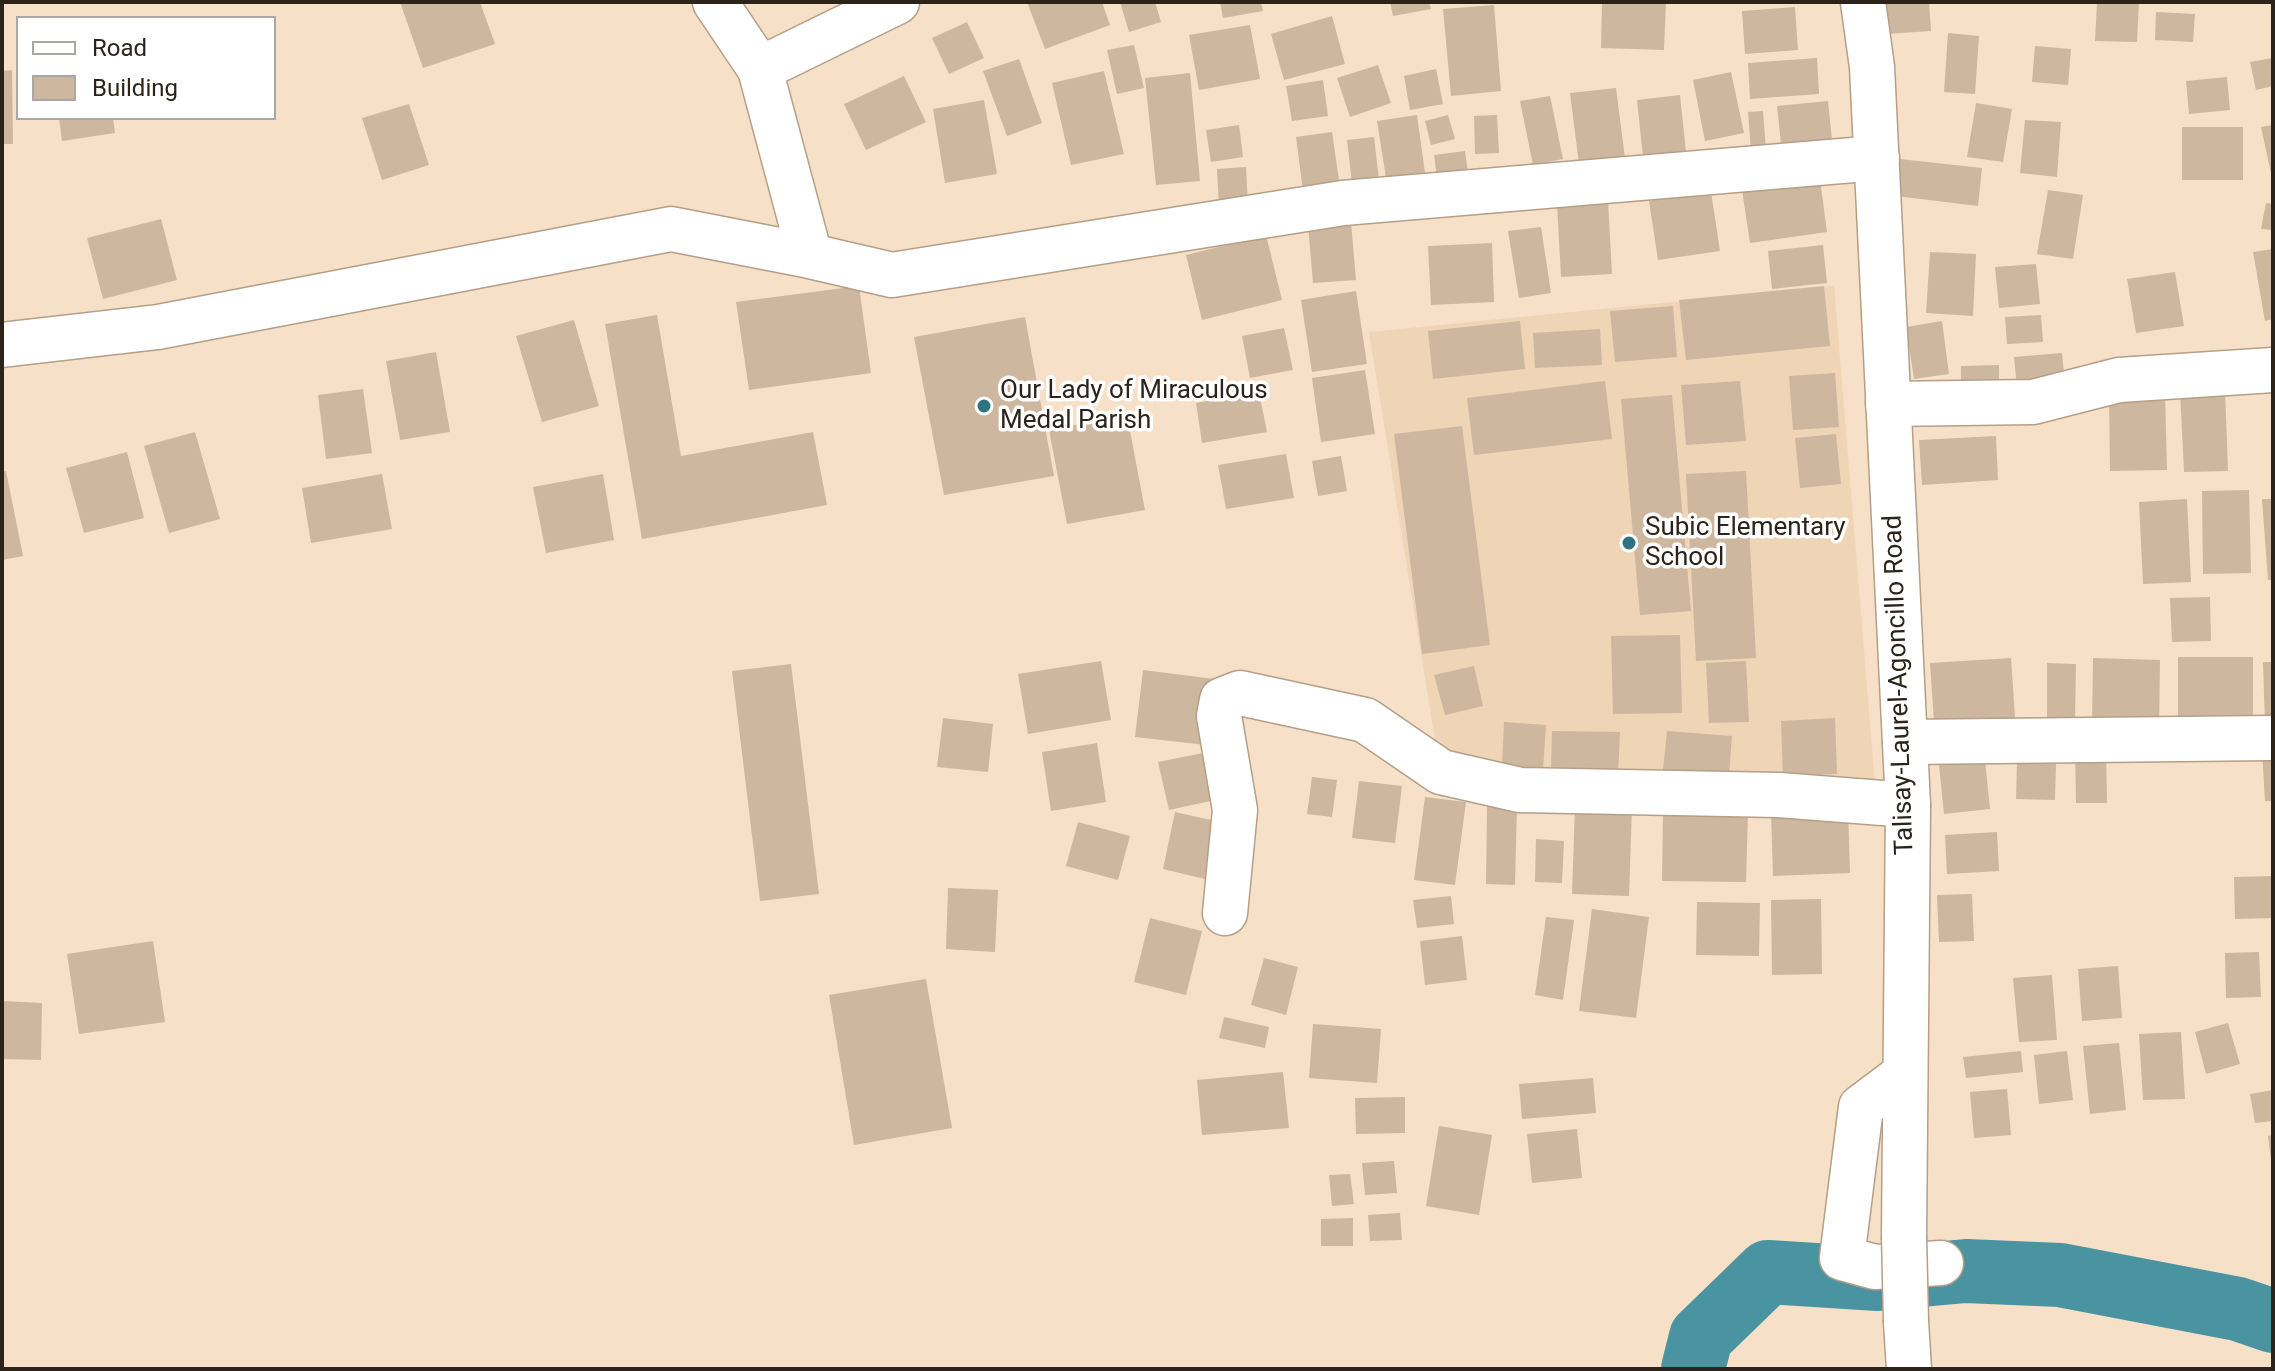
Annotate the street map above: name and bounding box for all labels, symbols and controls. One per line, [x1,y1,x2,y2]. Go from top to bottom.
legend [16,16,276,120]
text: Road [92,34,147,62]
text: Building [92,74,178,102]
place label: Our Lady of Miraculous Medal Parish [1000,375,1268,436]
marker: Our Lady of Miraculous Medal Parish [975,397,993,415]
place label: Subic Elementary School [1645,512,1846,574]
street label: Talisay-Laurel-Agoncillo Road [1878,514,1922,856]
marker: Subic Elementary School [1620,534,1638,552]

